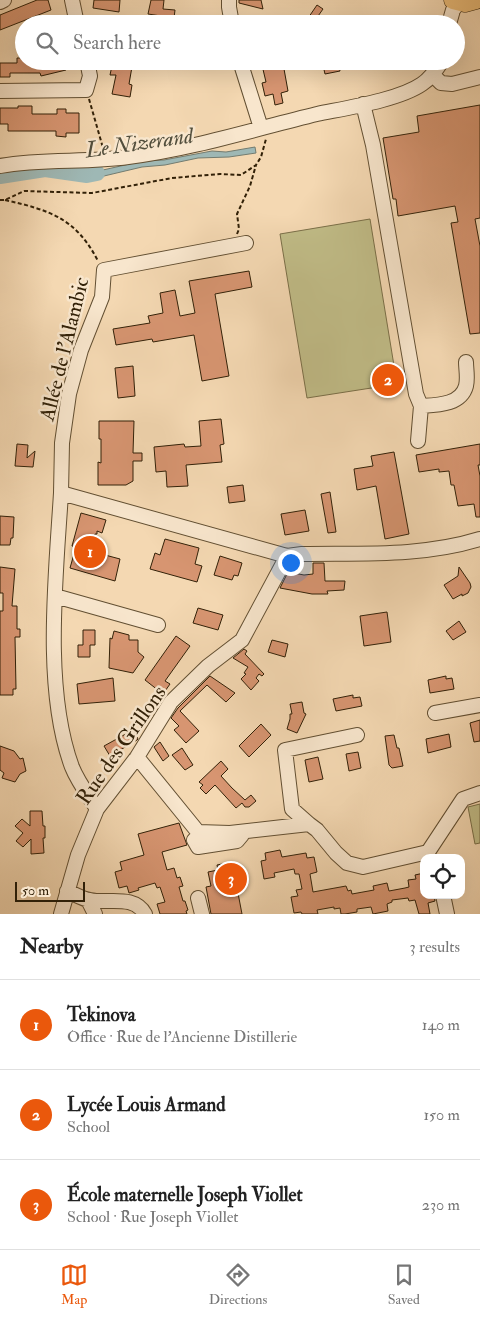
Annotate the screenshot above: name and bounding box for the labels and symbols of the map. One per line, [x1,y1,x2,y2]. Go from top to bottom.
water label: Le Nizerand [82,121,197,165]
street label: Allée de l'Alambic [33,274,96,425]
pin: 2 [372,361,404,399]
pin: 1 [74,533,106,571]
your location [278,550,304,576]
street label: Rue des Grillons [70,680,172,810]
pin: 3 [215,860,247,898]
scale bar [15,879,85,902]

